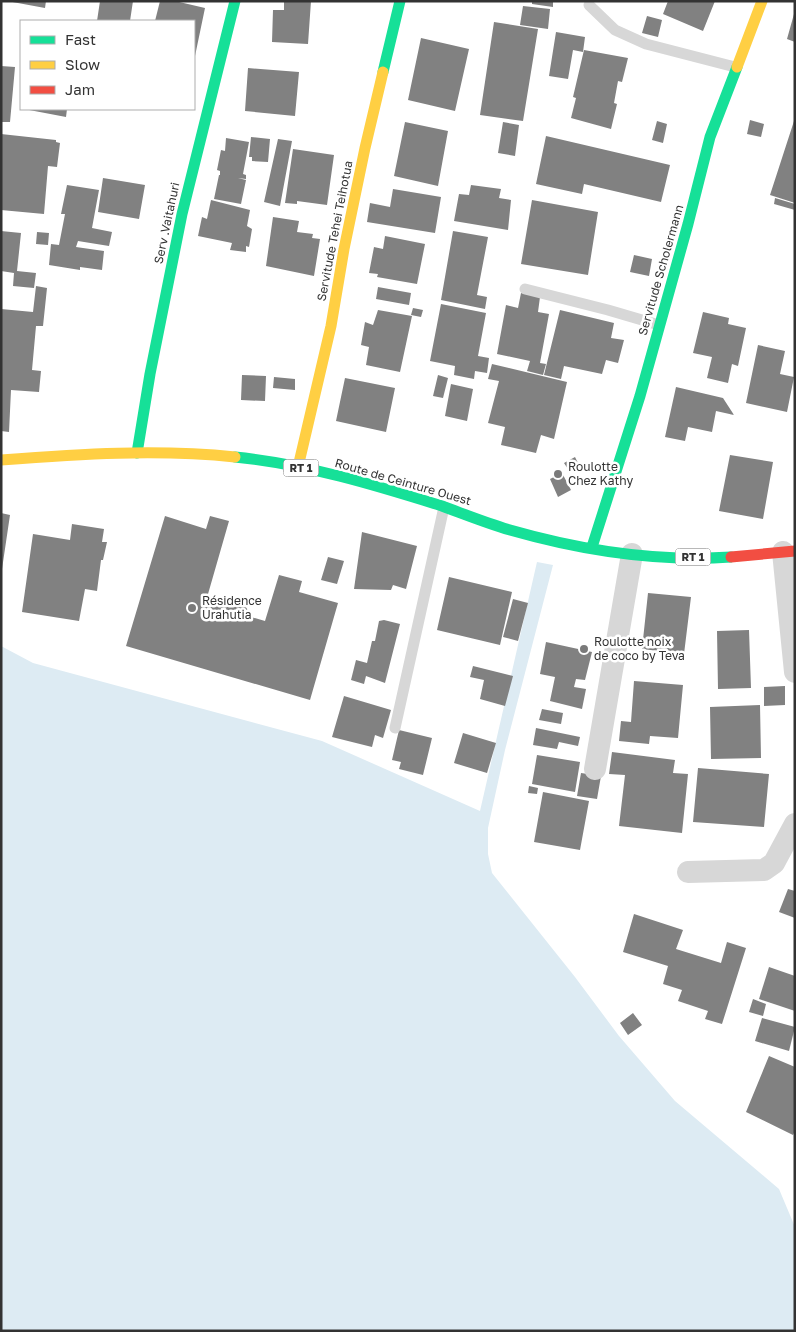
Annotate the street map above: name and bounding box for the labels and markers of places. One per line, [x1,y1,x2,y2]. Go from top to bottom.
place label: Roulotte Chez Kathy [568,459,633,488]
marker: Roulotte Chez Kathy [552,468,564,480]
place label: Résidence Urahutia [202,593,262,622]
marker: Résidence Urahutia [186,602,198,614]
place label: Roulotte noix de coco by Teva [594,634,685,663]
marker: Roulotte noix de coco by Teva [578,643,590,655]

